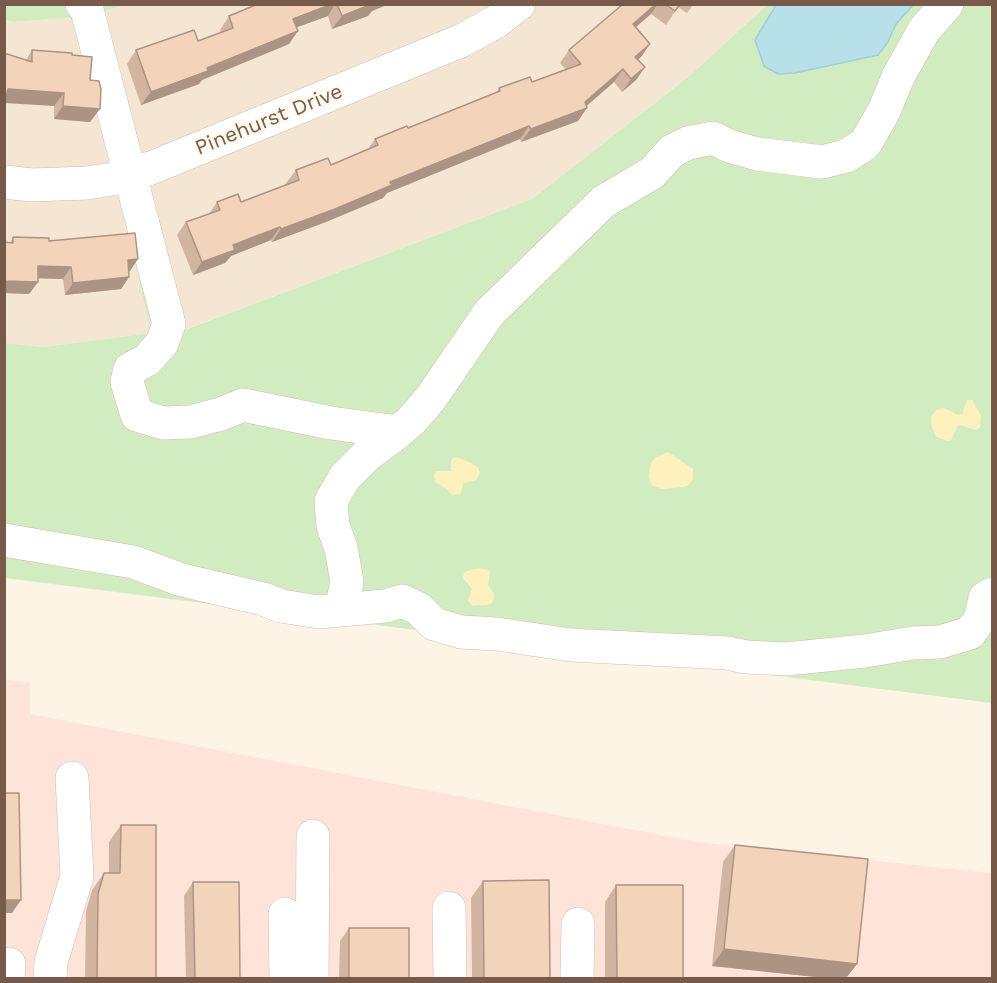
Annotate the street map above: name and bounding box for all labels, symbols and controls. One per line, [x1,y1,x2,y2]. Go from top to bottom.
street label: Pinehurst Drive [192,79,346,161]

